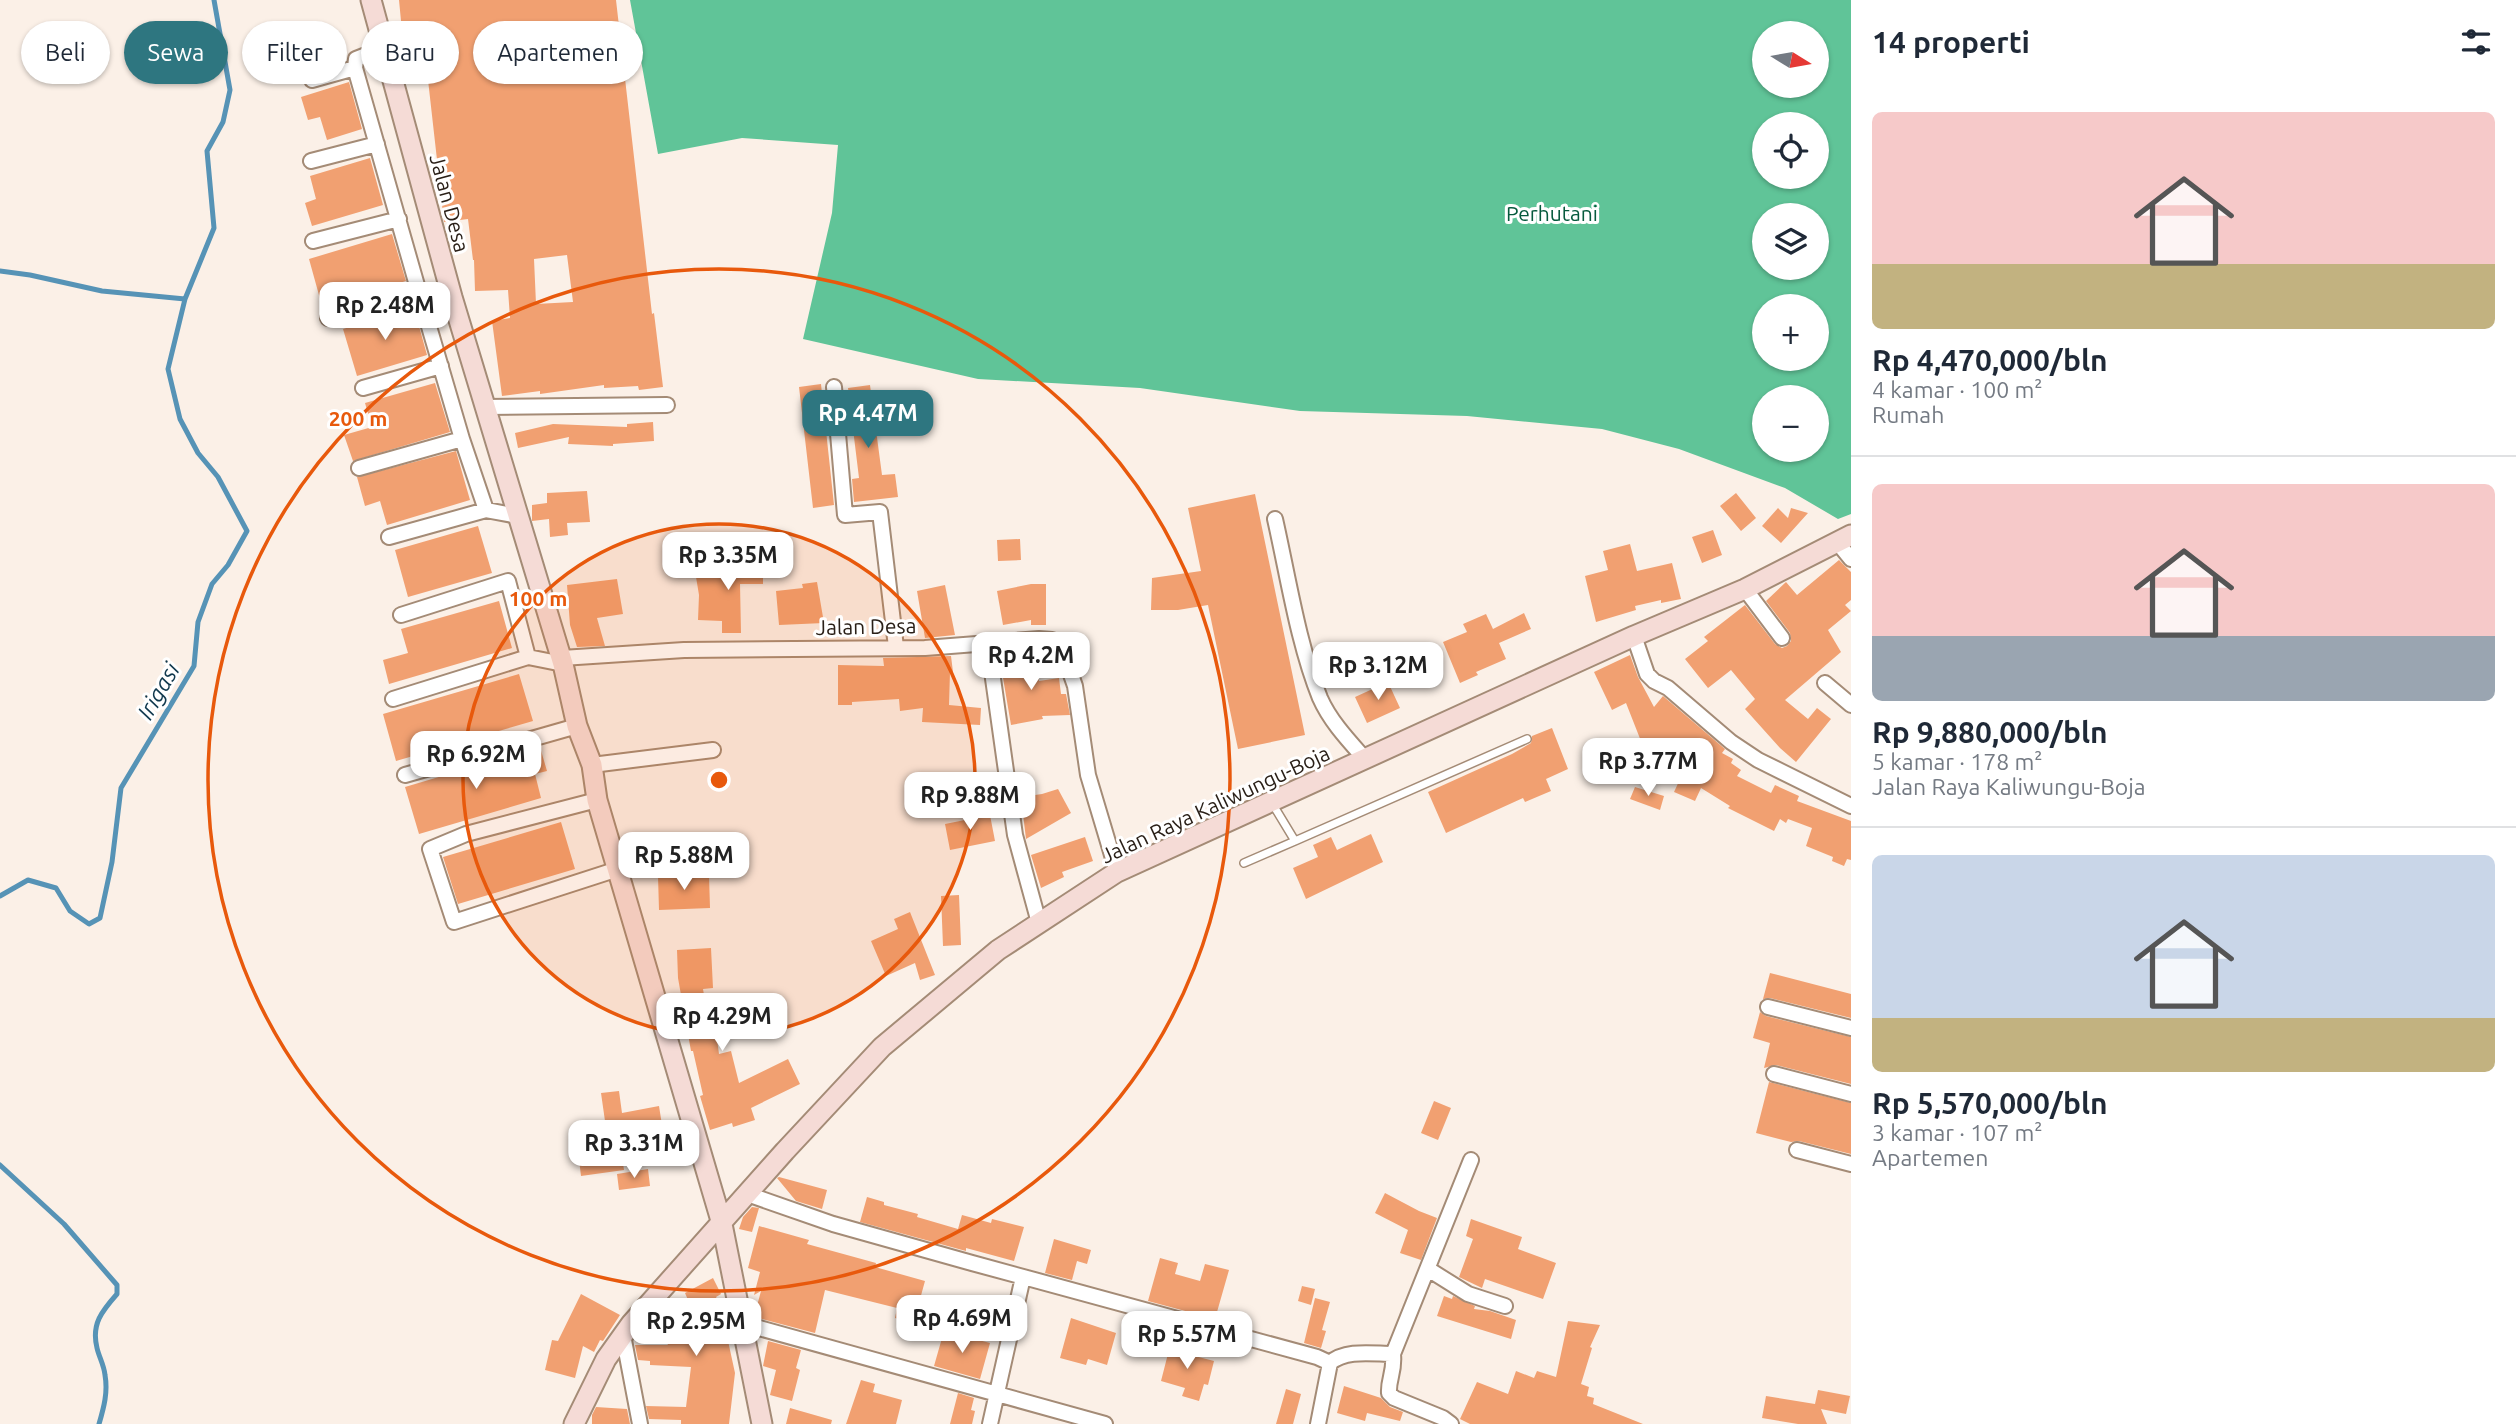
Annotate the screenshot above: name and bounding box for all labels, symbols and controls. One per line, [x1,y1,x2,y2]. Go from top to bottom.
chip: Beli [21,21,110,84]
chip: Sewa [124,21,228,84]
chip: Filter [242,21,347,84]
chip: Baru [361,21,459,84]
chip: Apartemen [473,21,643,84]
north arrow [1752,21,1829,98]
map controls [1752,21,1829,462]
icon: filters [2457,23,2495,61]
text: 14 properti [1872,25,2030,59]
button: locate [1752,112,1829,189]
street label: Jalan Desa [425,151,475,255]
icon: home [2121,158,2247,284]
park label: Perhutani [1506,201,1598,225]
button: layers [1752,203,1829,280]
pin: Rp 2.48M [313,282,457,342]
text: Rp 2.48M [335,292,435,317]
button: + [1752,294,1829,371]
text: Rp 4,470,000/bln [1872,343,2108,377]
text: 4 kamar · 100 m² [1872,377,2043,402]
button: − [1752,385,1829,462]
pin: Rp 4.47M [796,391,940,450]
text: Rp 4.47M [818,400,918,425]
text: Rumah [1872,402,1944,427]
text: 200 m [329,406,387,430]
icon: home [2121,530,2247,656]
pin: Rp 3.35M [656,532,800,592]
text: Rp 3.35M [678,542,778,567]
text: 100 m [509,586,567,610]
street label: Jalan Desa [816,613,916,639]
pin: Rp 4.2M [966,632,1096,692]
text: Rp 4.2M [988,642,1074,667]
pin: Rp 3.12M [1306,642,1450,702]
text: Rp 3.12M [1328,652,1428,677]
water label: Irigasi [132,657,185,723]
text: Rp 9,880,000/bln [1872,715,2108,749]
pin: Rp 6.92M [404,732,548,791]
pin: Rp 3.77M [1576,738,1720,798]
street label: Jalan Raya Kaliwungu-Boja [1097,740,1333,868]
text: Rp 6.92M [426,741,526,766]
text: Rp 3.77M [1598,748,1698,773]
text: 5 kamar · 178 m² [1872,749,2043,774]
centre of rings [707,768,731,792]
pin: Rp 9.88M [898,772,1042,832]
text: Jalan Raya Kaliwungu-Boja [1872,774,2146,799]
text: Rp 9.88M [920,782,1020,807]
pin: Rp 5.88M [612,832,756,892]
text: Rp 5.88M [634,842,734,867]
icon: home [2121,901,2247,1027]
pin: Rp 4.29M [650,993,794,1053]
text: Rp 4.29M [672,1003,772,1028]
text: Rp 5,570,000/bln [1872,1086,2108,1120]
pin: Rp 3.31M [562,1120,706,1180]
text: 3 kamar · 107 m² [1872,1120,2043,1145]
text: Rp 3.31M [584,1130,684,1155]
text: Apartemen [1872,1145,1988,1170]
pin: Rp 4.69M [890,1296,1034,1355]
pin: Rp 2.95M [624,1298,768,1358]
text: Rp 4.69M [912,1305,1012,1330]
text: Rp 2.95M [646,1308,746,1333]
pin: Rp 5.57M [1115,1312,1259,1371]
text: Rp 5.57M [1137,1321,1237,1346]

